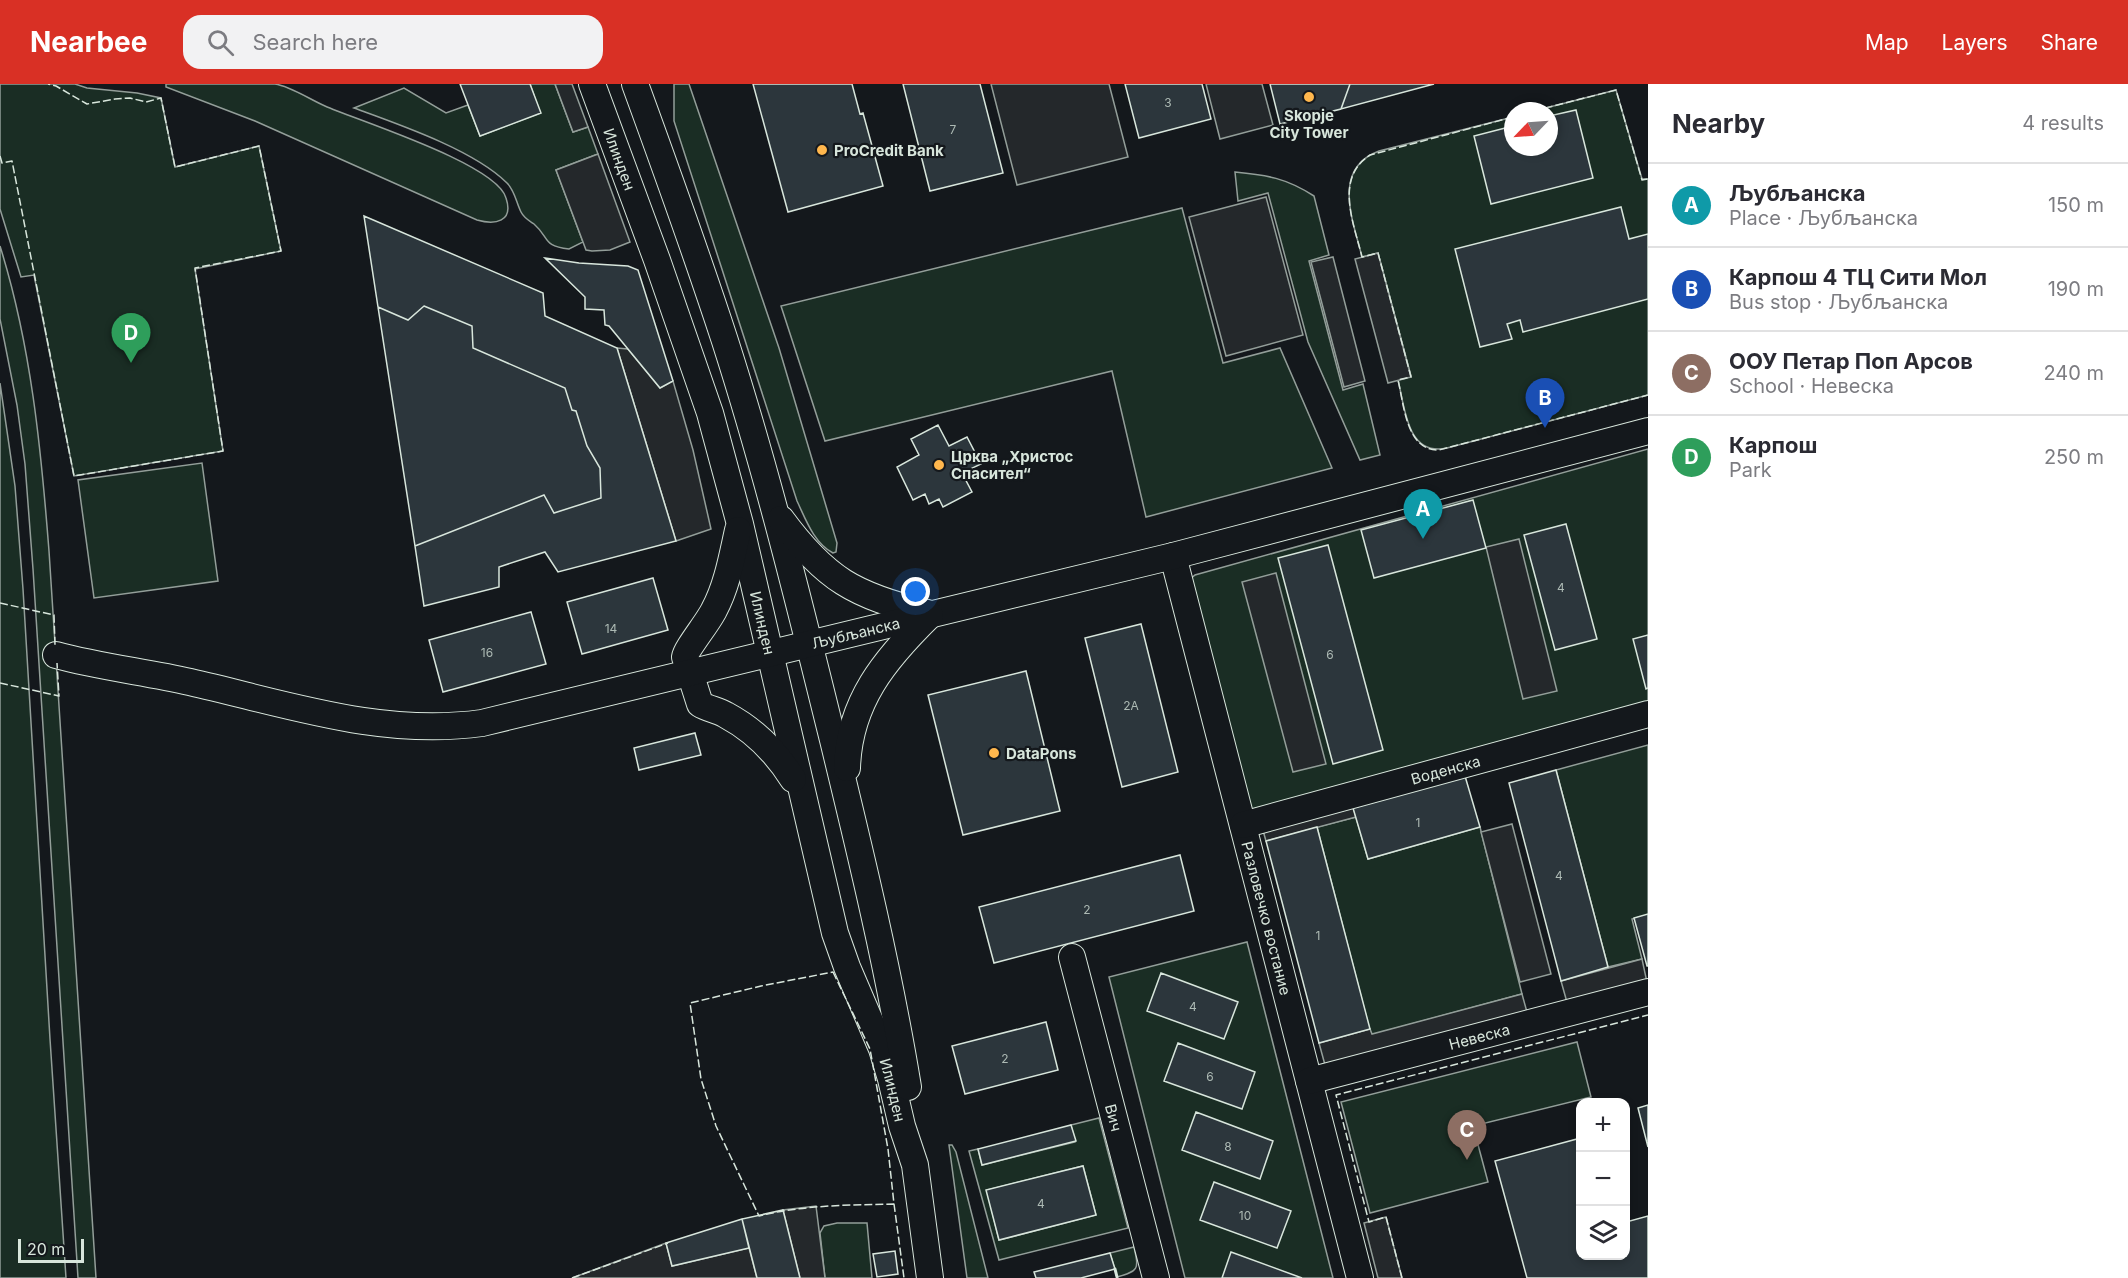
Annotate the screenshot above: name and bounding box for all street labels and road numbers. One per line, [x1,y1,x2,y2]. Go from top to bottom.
street label: Илинден [600,125,640,193]
street label: Илинден [746,589,780,657]
street label: Љубљанска [810,613,902,652]
street label: Воденска [1409,751,1482,788]
street label: Разловечко востание [1238,839,1296,997]
street label: Невеска [1447,1019,1512,1053]
street label: Илинден [876,1056,910,1123]
street label: Вич [1101,1102,1127,1133]

